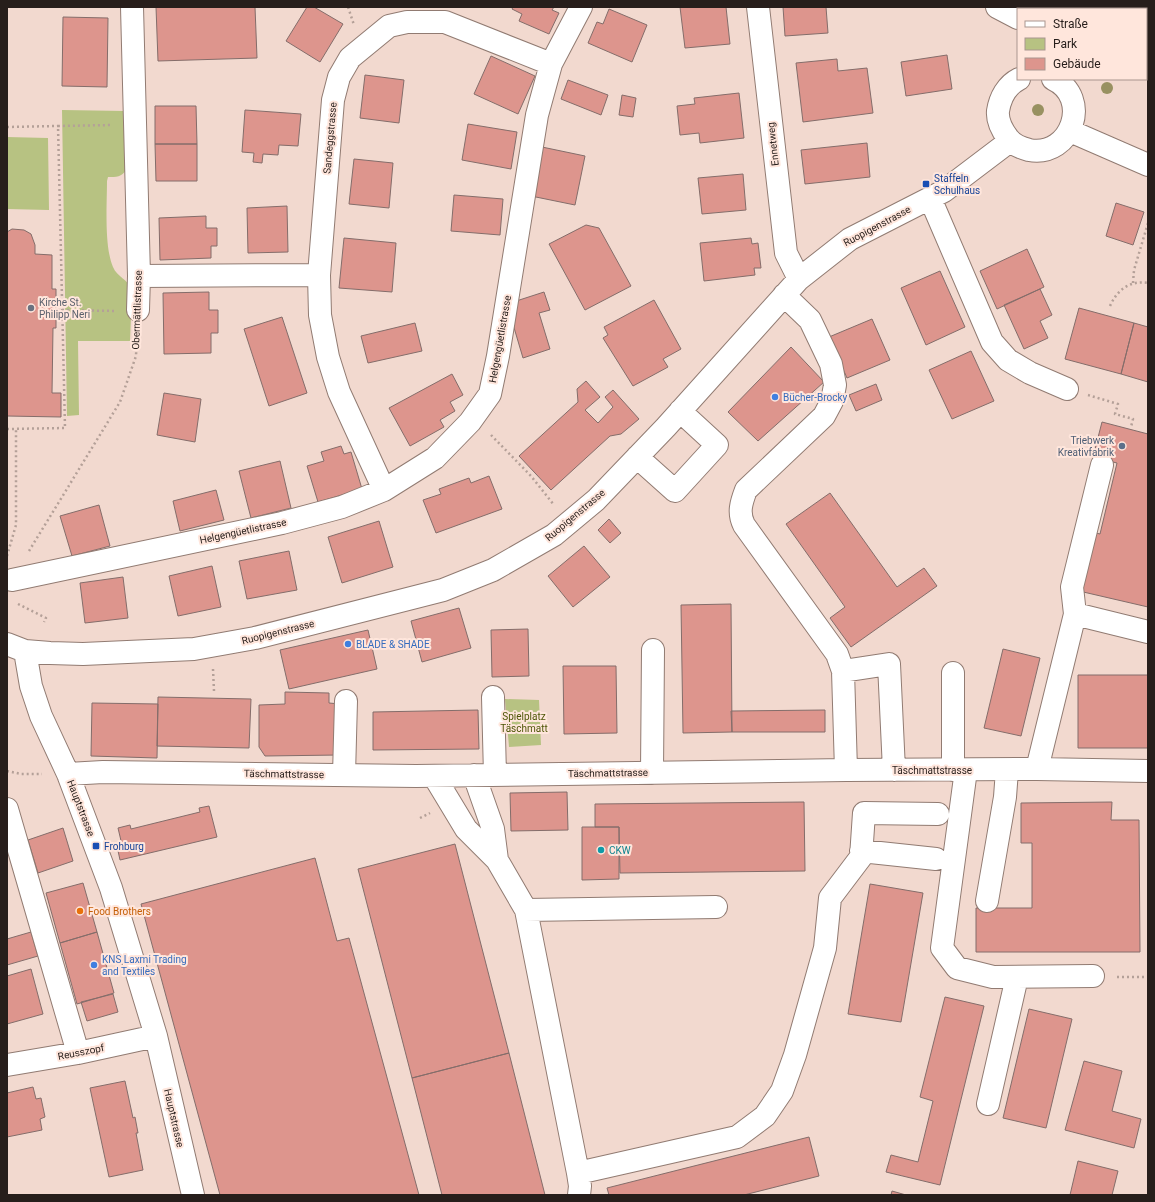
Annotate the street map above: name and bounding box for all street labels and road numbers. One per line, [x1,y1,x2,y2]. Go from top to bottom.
street label: Sandeggstrasse [321,102,339,174]
street label: Ennetweg [765,122,781,166]
street label: Ruopigenstrasse [842,204,912,248]
street label: Obermättlistrasse [130,270,144,350]
street label: Helgengüetlistrasse [487,294,513,384]
street label: Ruopigenstrasse [543,487,607,543]
street label: Helgengüetlistrasse [199,516,287,546]
street label: Ruopigenstrasse [240,618,316,646]
street label: Täschmattstrasse [892,765,972,776]
street label: Täschmattstrasse [568,767,648,779]
street label: Täschmattstrasse [244,768,324,780]
street label: Hauptstrasse [65,778,97,838]
street label: Reusszopf [57,1042,106,1062]
street label: Hauptstrasse [162,1088,186,1148]

